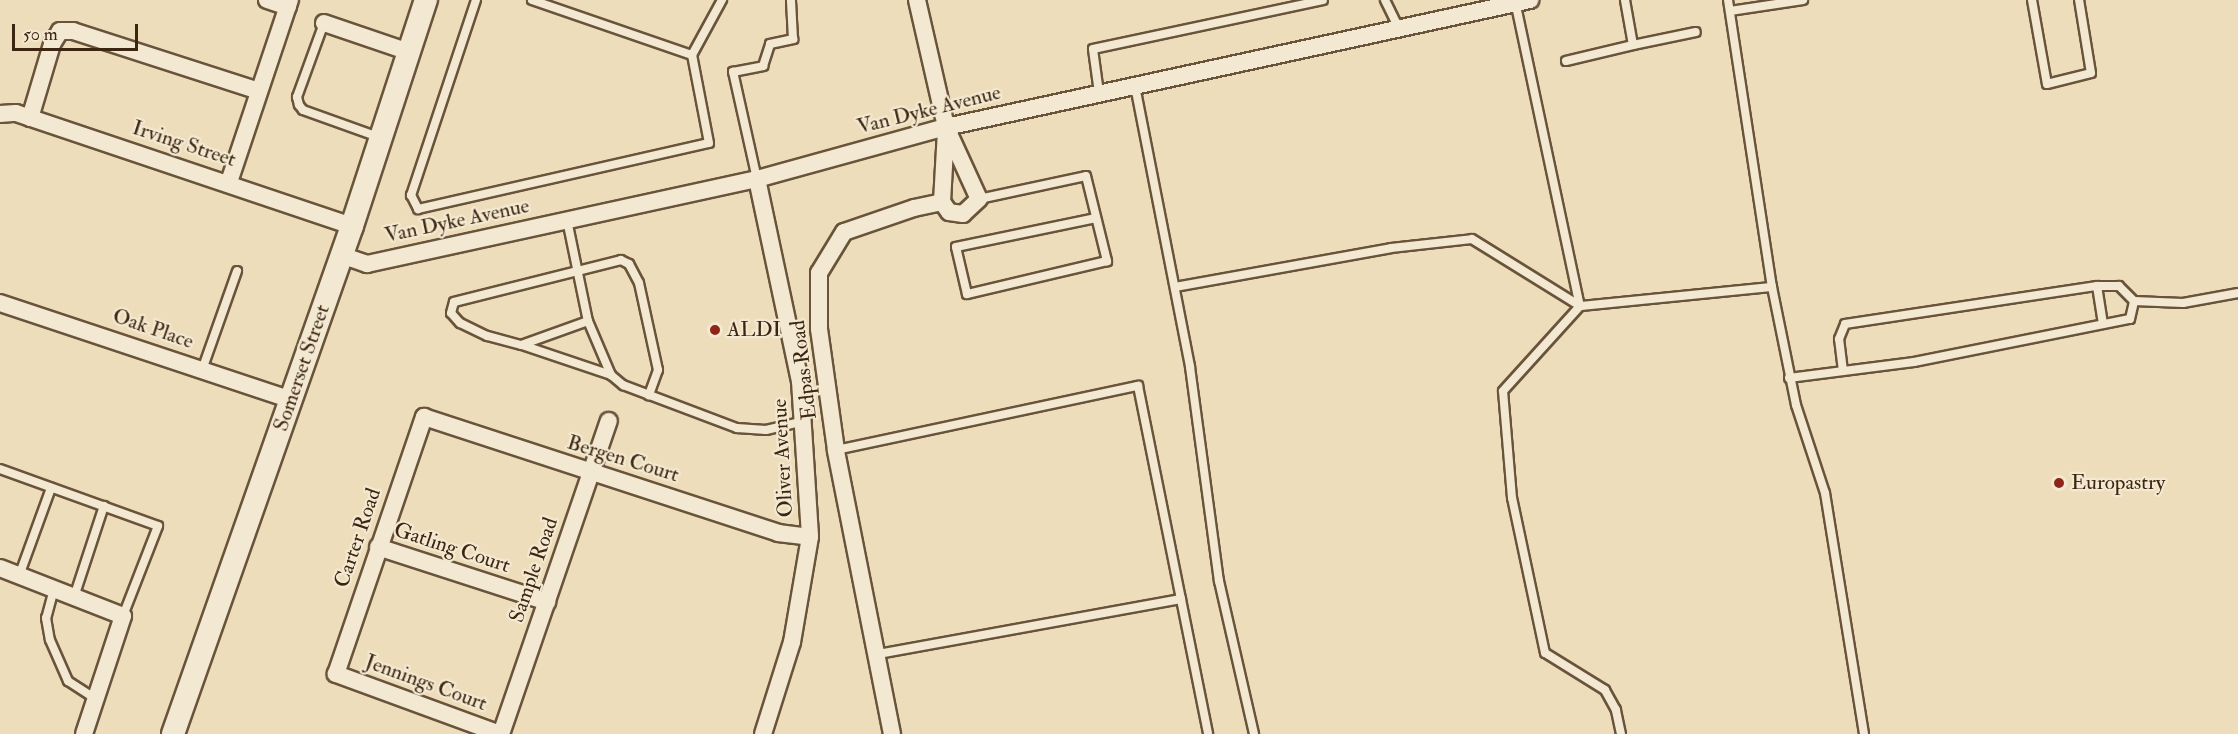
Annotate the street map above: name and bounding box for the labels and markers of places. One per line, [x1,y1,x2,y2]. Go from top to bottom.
place label: ALDI [727,317,781,343]
marker: ALDI [708,323,722,337]
place label: Europastry [2071,470,2165,496]
marker: Europastry [2052,476,2066,490]

